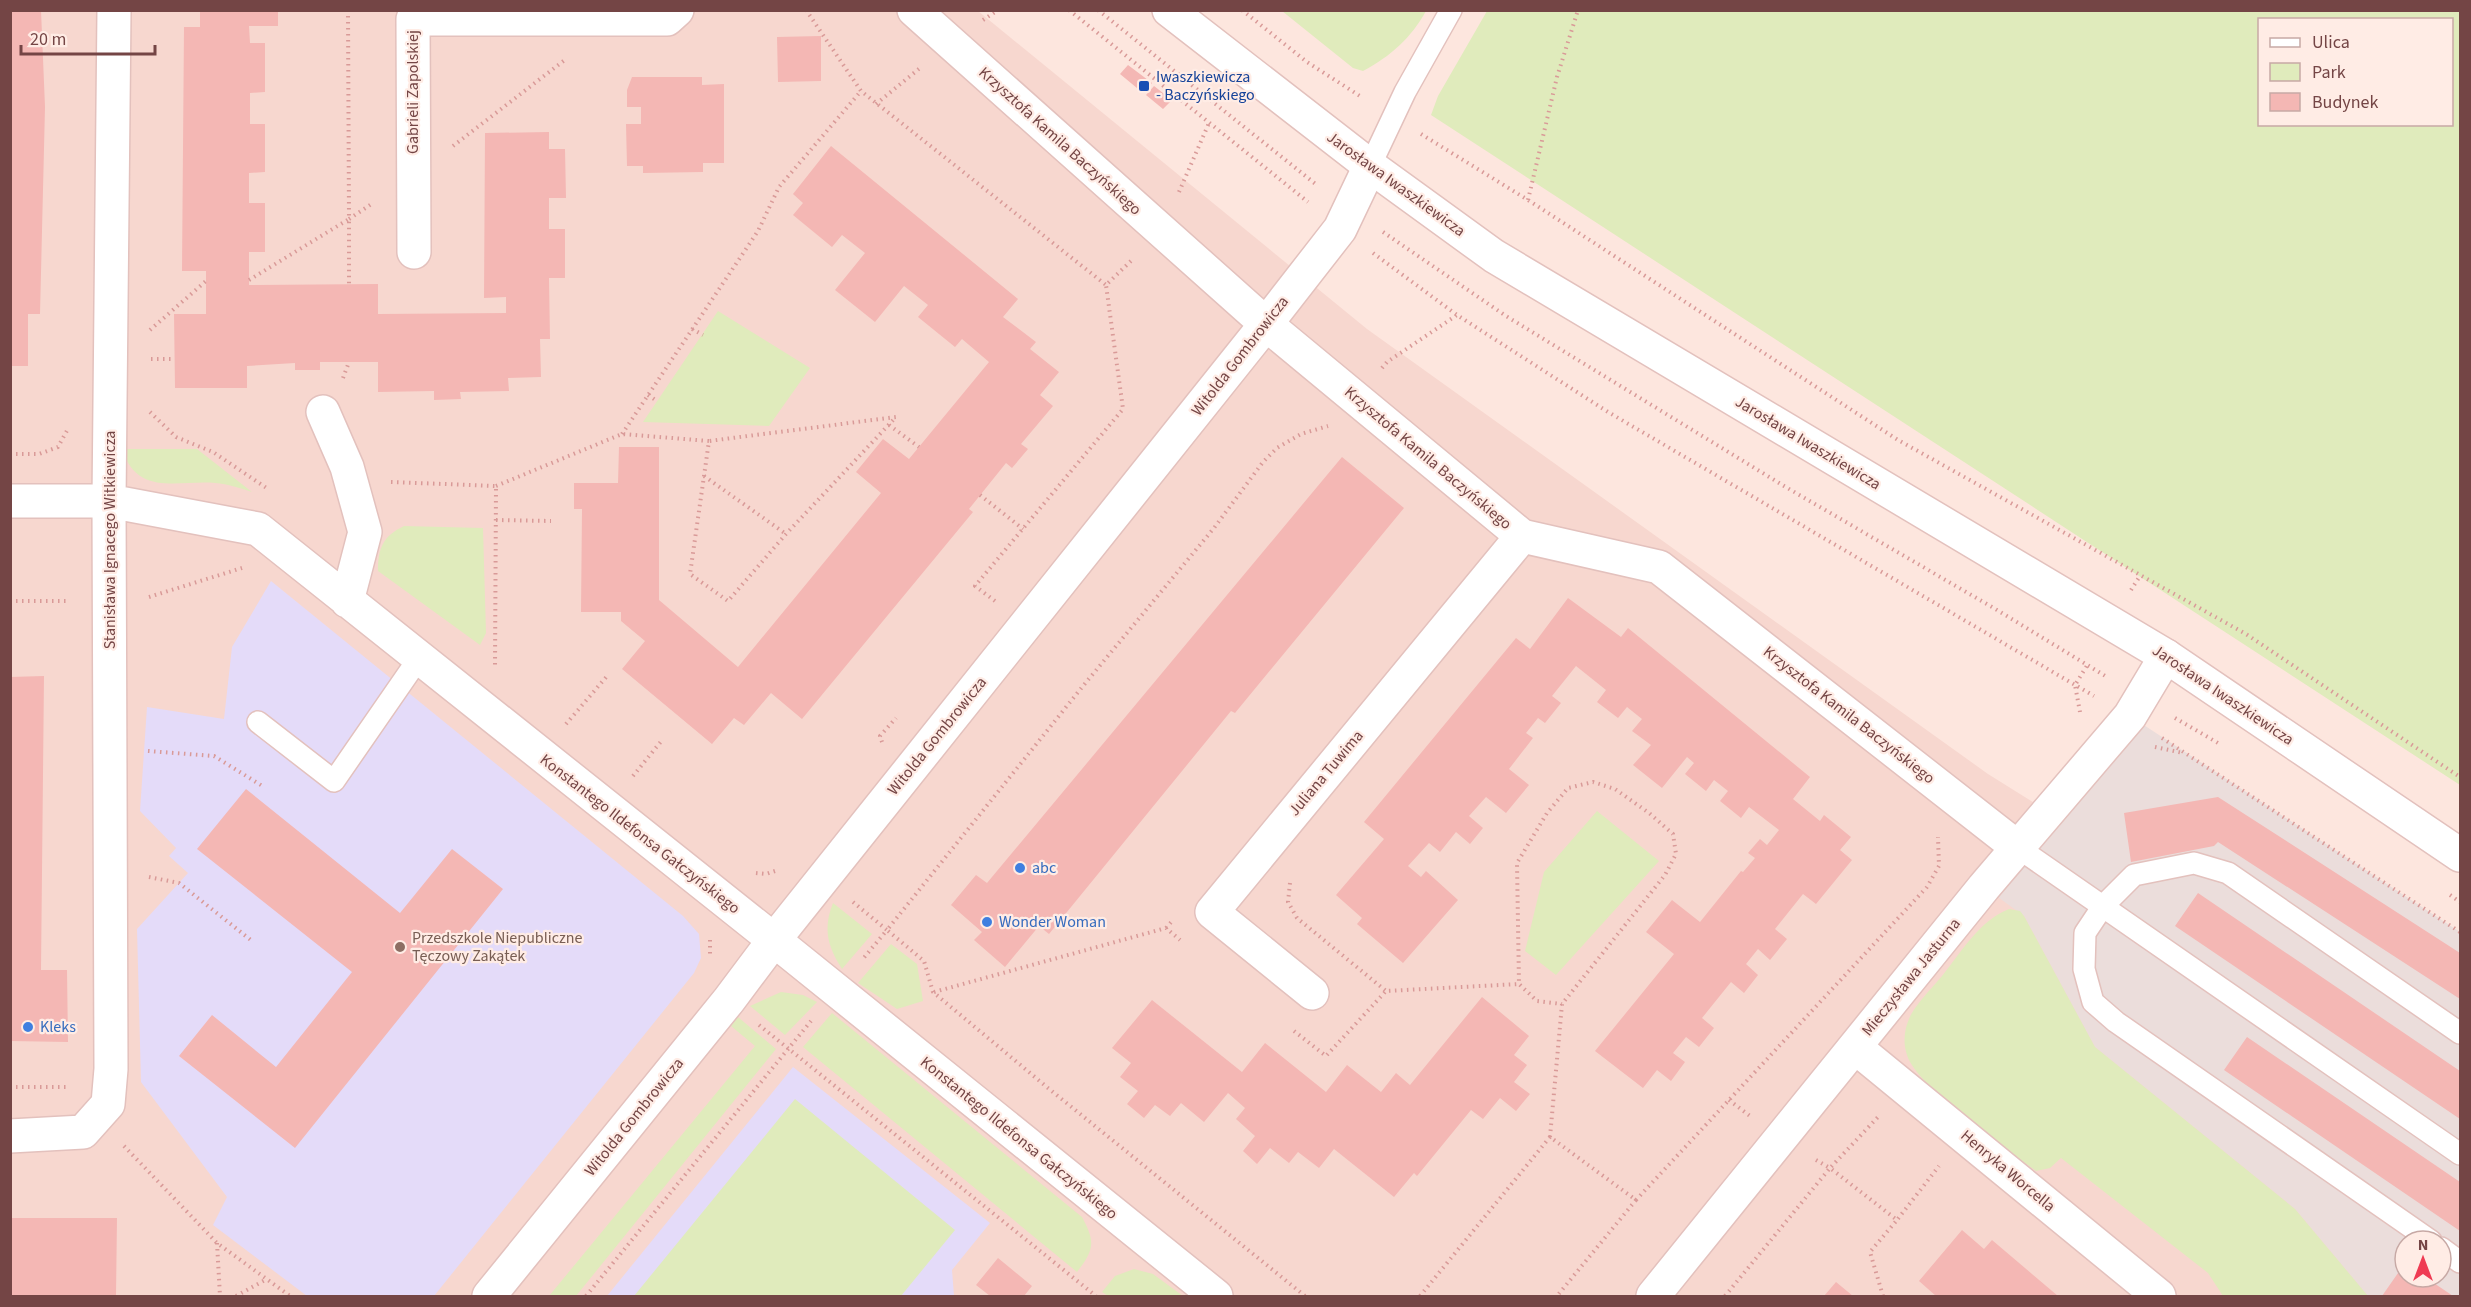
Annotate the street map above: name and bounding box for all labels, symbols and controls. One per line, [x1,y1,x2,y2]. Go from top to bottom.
scale bar [21,18,154,56]
legend [2258,18,2453,126]
text: 20 m [30,27,66,52]
street label: Gabrieli Zapolskiej [402,30,424,154]
text: Ulica [2312,30,2350,55]
text: Park [2312,60,2346,85]
street label: Krzysztofa Kamila Baczyńskiego [974,62,1146,220]
place label: Iwaszkiewicza - Baczyńskiego [1156,66,1255,106]
marker: Iwaszkiewicza - Baczyńskiego [1137,79,1151,93]
text: Budynek [2312,90,2379,115]
street label: Jarosława Iwaszkiewicza [1322,126,1470,242]
street label: Witolda Gombrowicza [1186,292,1294,420]
street label: Krzysztofa Kamila Baczyńskiego [1340,381,1516,535]
street label: Jarosława Iwaszkiewicza [1731,391,1885,495]
street label: Stanisława Ignacego Witkiewicza [99,431,121,649]
street label: Jarosława Iwaszkiewicza [2148,639,2298,751]
street label: Krzysztofa Kamila Baczyńskiego [1759,641,1939,789]
street label: Witolda Gombrowicza [882,672,992,800]
street label: Juliana Tuwima [1284,725,1368,821]
street label: Konstantego Ildefonsa Gałczyńskiego [535,749,745,919]
place label: abc [1032,857,1056,879]
marker: abc [1013,861,1027,875]
place label: Wonder Woman [999,911,1106,933]
street label: Mieczysława Jasturna [1857,913,1965,1041]
marker: Wonder Woman [980,915,994,929]
place label: Przedszkole Niepubliczne Tęczowy Zakątek [412,927,583,967]
marker: Przedszkole Niepubliczne Tęczowy Zakątek [393,940,407,954]
place label: Kleks [40,1016,76,1038]
marker: Kleks [21,1020,35,1034]
street label: Konstantego Ildefonsa Gałczyńskiego [916,1051,1122,1225]
street label: Witolda Gombrowicza [579,1053,689,1181]
street label: Henryka Worcella [1956,1125,2060,1217]
north arrow [2393,1229,2453,1289]
text: N [2418,1234,2428,1256]

